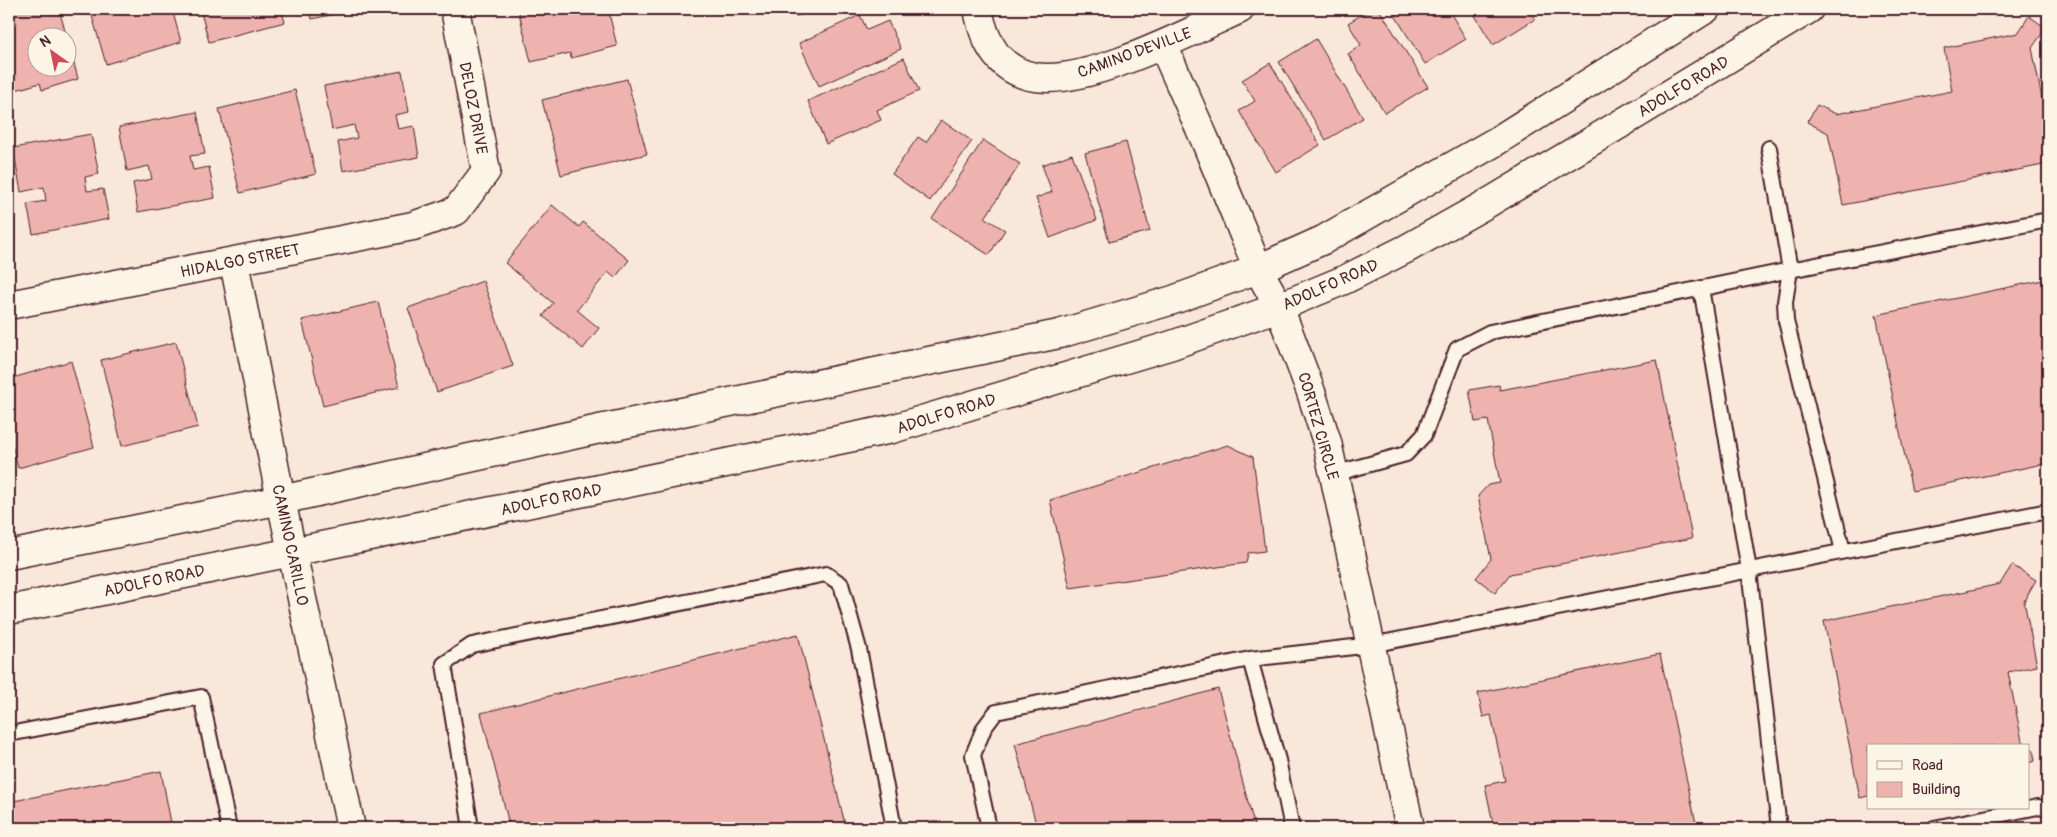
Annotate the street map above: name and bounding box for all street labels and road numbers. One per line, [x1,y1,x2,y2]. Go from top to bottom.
street label: CAMINO DEVILLE [1075,23,1194,83]
street label: ADOLFO ROAD [1634,52,1733,122]
street label: DELOZ DRIVE [454,60,492,156]
street label: HIDALGO STREET [179,240,302,282]
street label: ADOLFO ROAD [1279,255,1381,315]
street label: CORTEZ CIRCLE [1293,370,1343,482]
street label: ADOLFO ROAD [894,389,998,439]
street label: ADOLFO ROAD [499,480,604,520]
street label: CAMINO CARILLO [267,483,313,607]
street label: ADOLFO ROAD [102,561,207,601]

